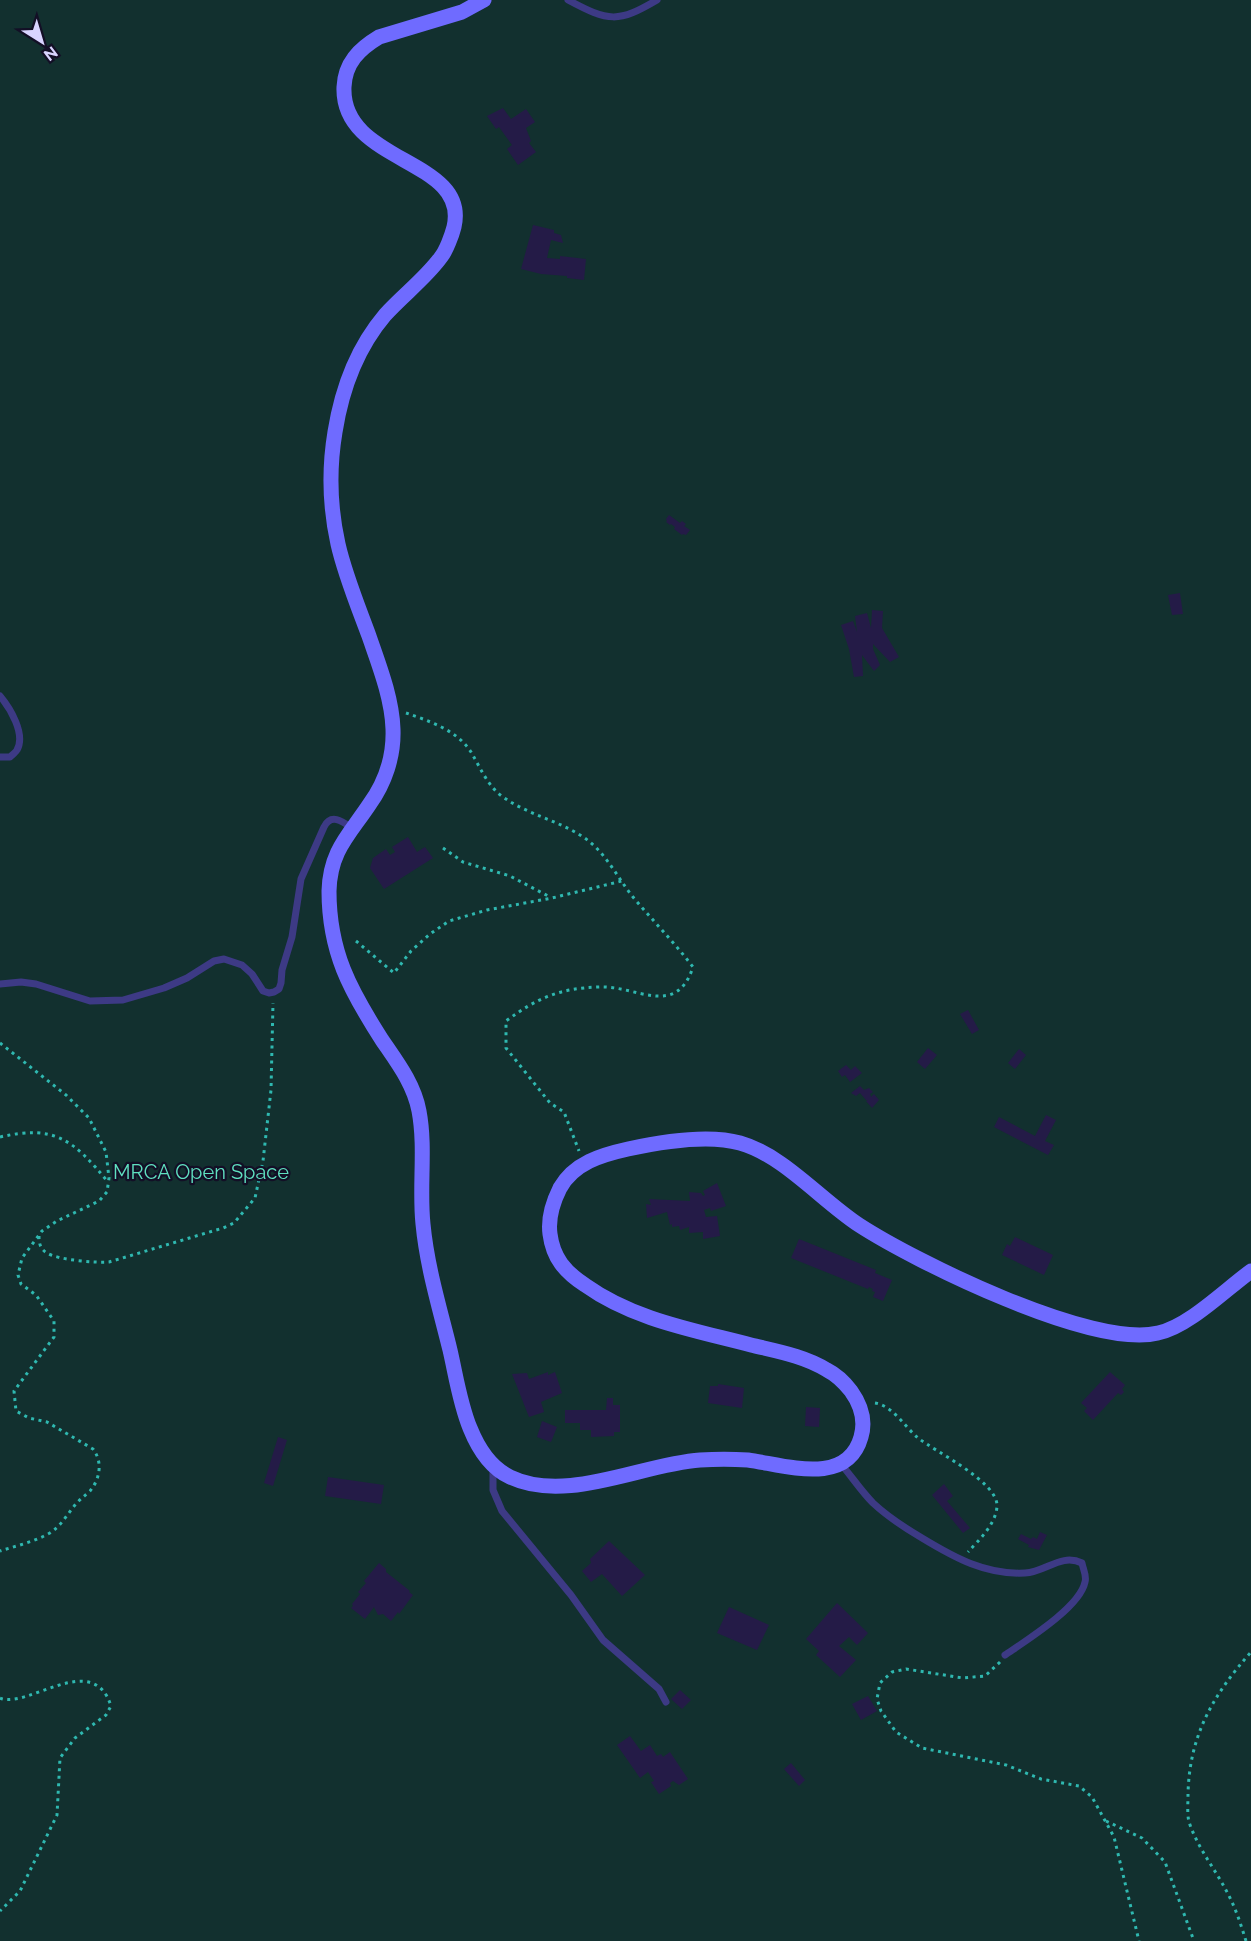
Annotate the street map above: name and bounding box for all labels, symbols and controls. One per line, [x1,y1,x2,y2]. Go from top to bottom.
north arrow [12,12,72,72]
text: N [40,42,61,65]
park label: MRCA Open Space [113,1160,289,1184]

